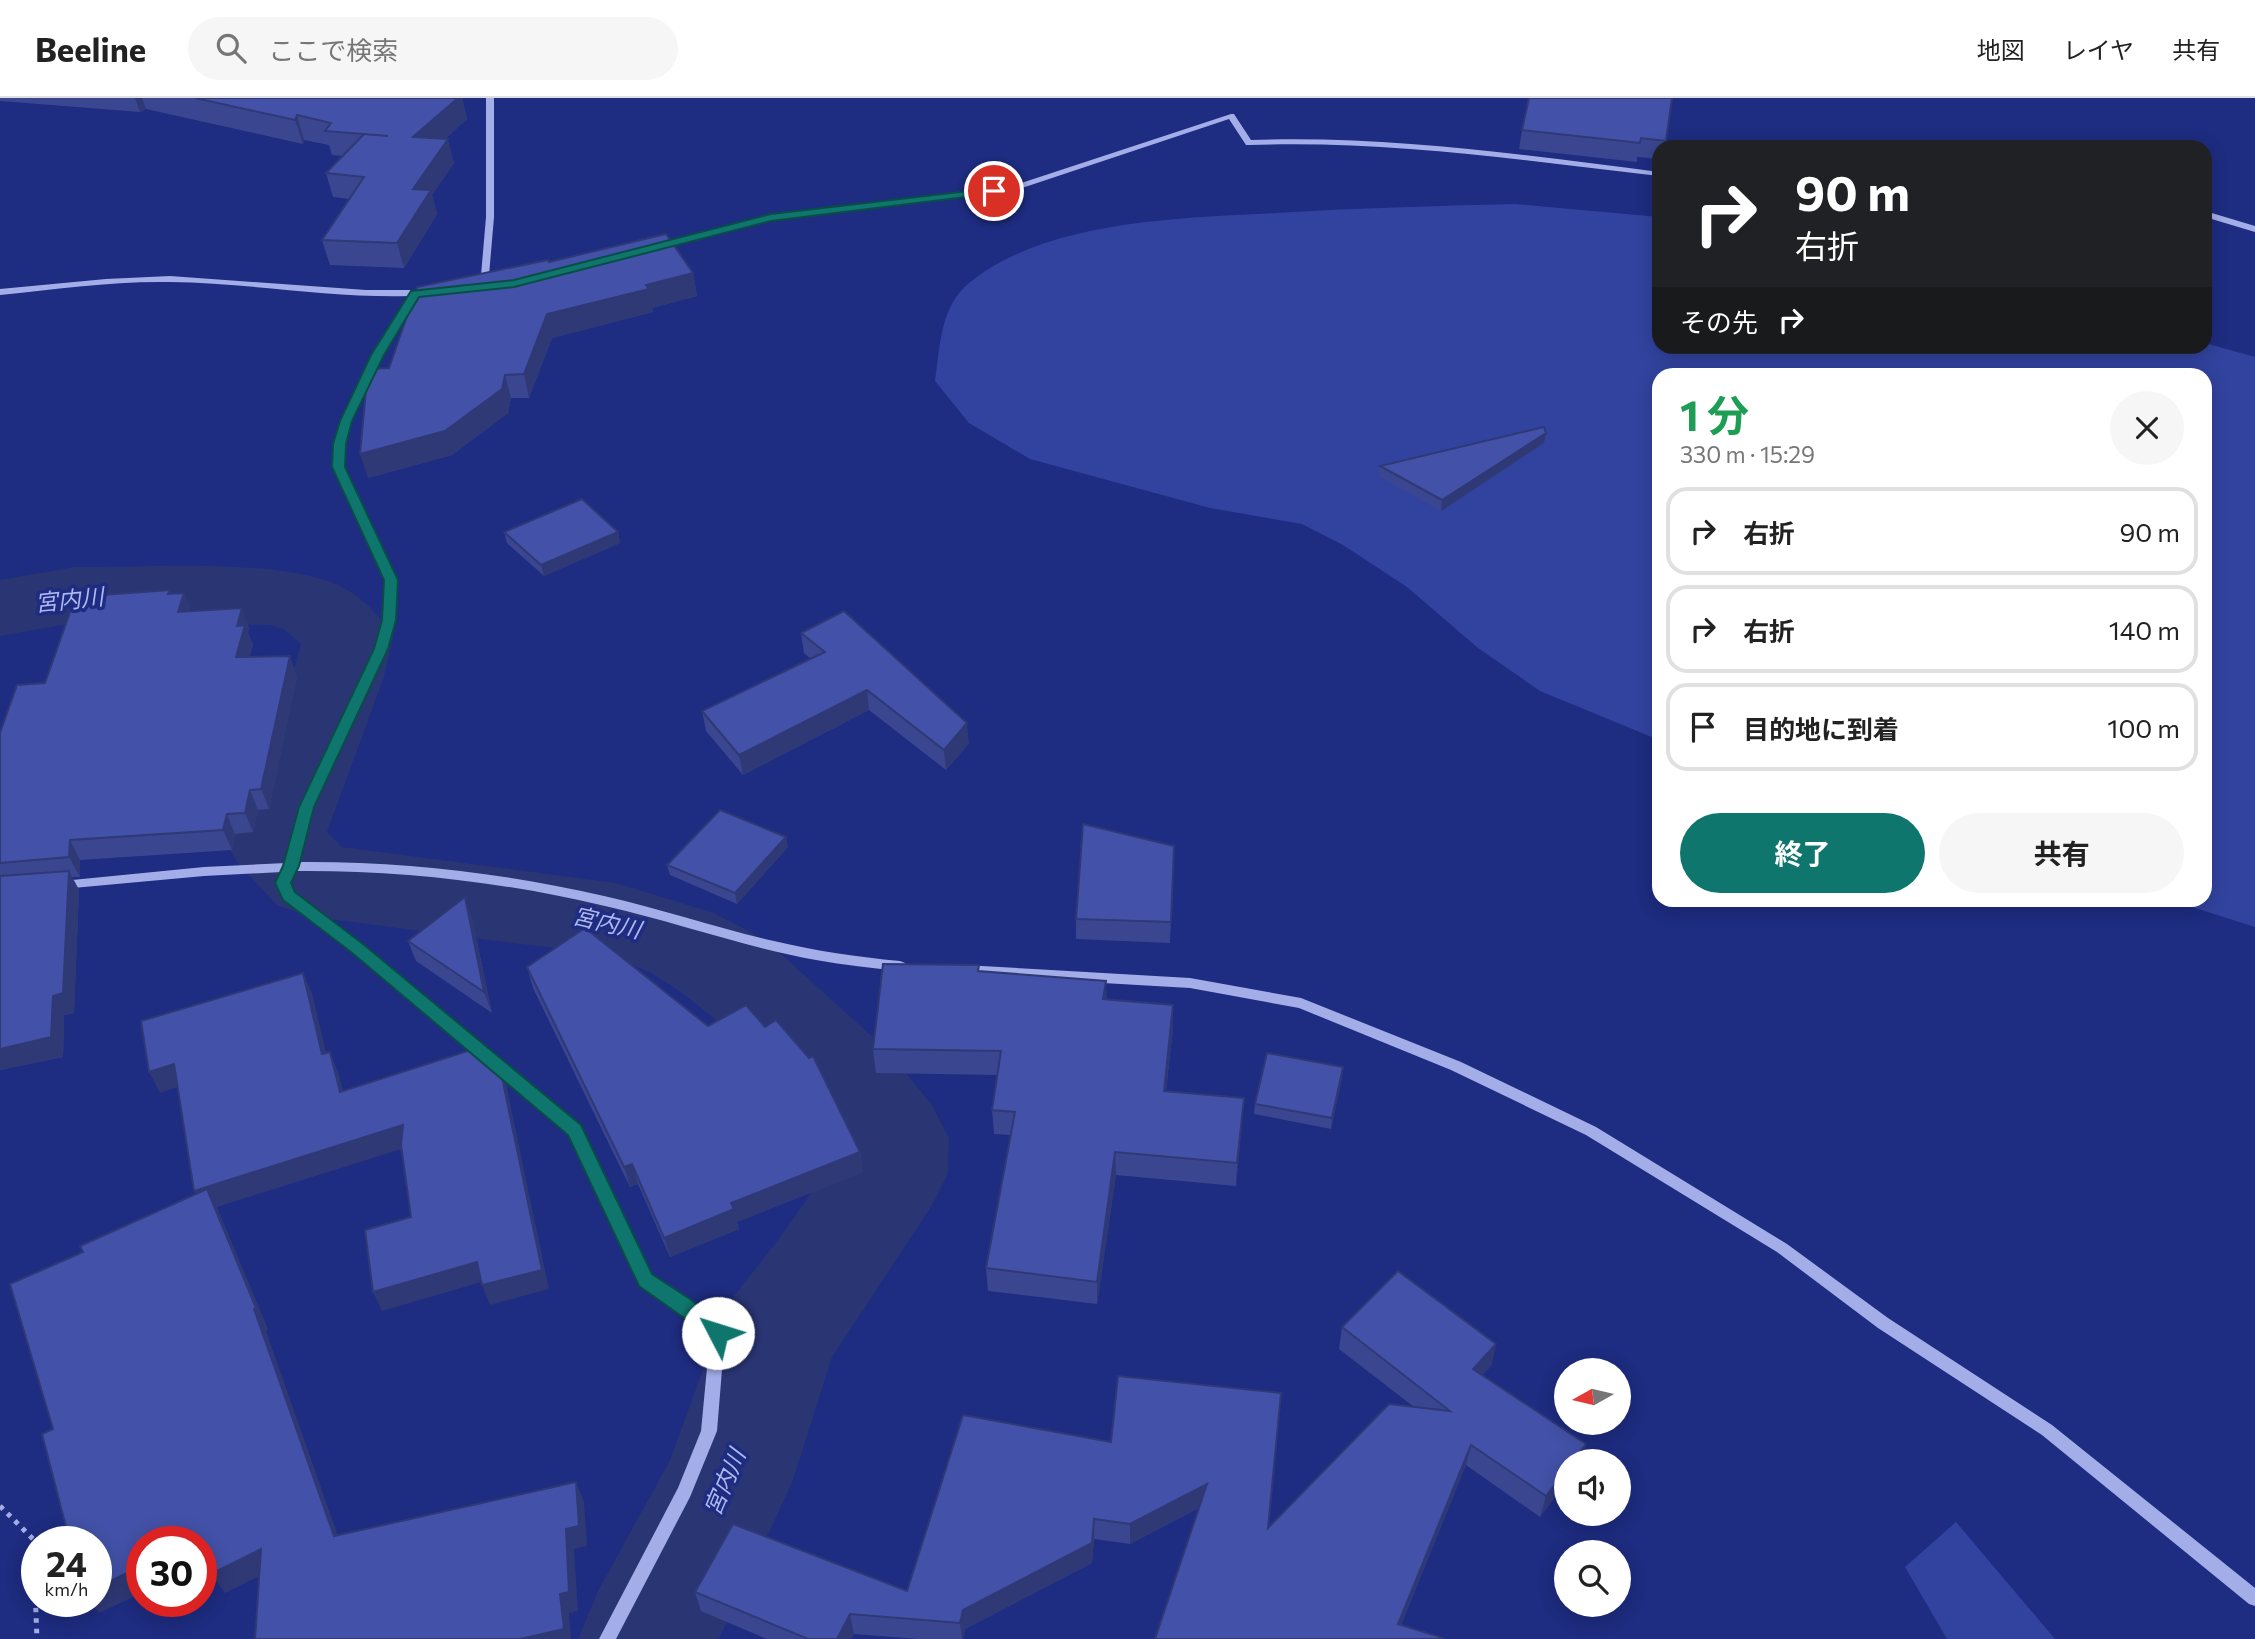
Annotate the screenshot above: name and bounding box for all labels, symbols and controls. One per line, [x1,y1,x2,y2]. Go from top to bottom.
search box [188,17,678,80]
text: Beeline [35,28,146,69]
icon: search [212,29,250,67]
text: ここで検索 [268,34,398,65]
text: 地図 [1977,35,2025,64]
text: レイヤ [2063,35,2134,64]
text: 共有 [2172,35,2220,64]
pin [964,161,1024,221]
text: 90 m [1795,161,1910,221]
icon: right [1680,168,1771,259]
icon: arrive [975,172,1013,210]
text: 右折 [1795,225,1859,265]
icon: right [1772,301,1810,339]
text: その先 [1680,306,1758,337]
text: 1 分 [1680,388,1749,440]
button: close [2110,391,2184,465]
text: 330 m · 15:29 [1680,440,1815,468]
icon: right [1684,512,1722,550]
text: 90 m [2120,516,2180,547]
text: 右折 [1743,517,1795,548]
water label: 宮内川 [33,581,108,617]
icon: right [1684,610,1722,648]
text: 140 m [2109,614,2180,645]
text: 右折 [1743,615,1795,646]
icon: arrive [1684,708,1722,746]
text: 100 m [2107,712,2180,743]
text: 目的地に到着 [1743,713,1899,744]
button: 終了 [1680,813,1925,893]
button: 共有 [1939,813,2184,893]
water label: 宮内川 [570,901,647,944]
position arrow [681,1296,755,1370]
north arrow [1554,1358,1631,1435]
map controls [1554,1358,1631,1617]
water label: 宮内川 [698,1442,752,1519]
button: sound [1554,1449,1631,1526]
speed limit sign: 30 [126,1526,217,1617]
button: search [1554,1540,1631,1617]
text: 24 [46,1541,87,1584]
text: km/h [45,1578,88,1600]

